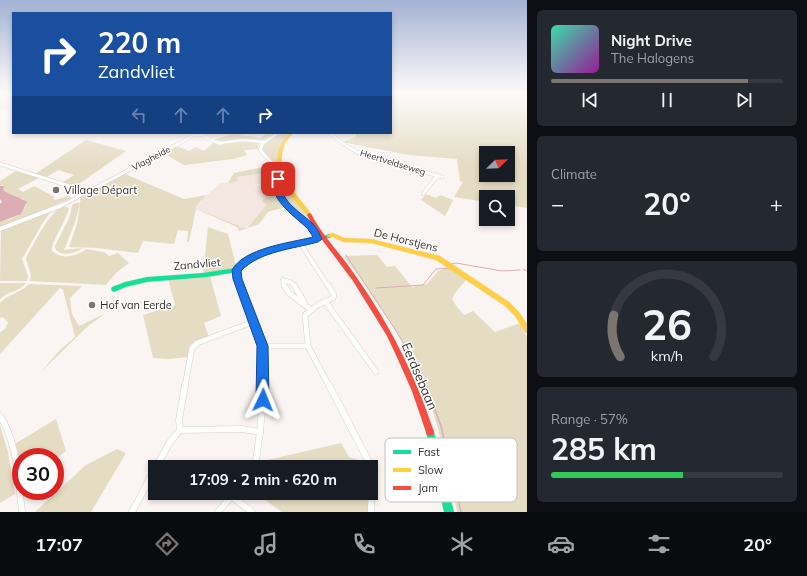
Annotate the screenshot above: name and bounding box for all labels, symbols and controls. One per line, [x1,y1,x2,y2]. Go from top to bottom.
text: 220 m [98,25,181,60]
icon: right [32,28,84,80]
text: Night Drive [611,31,692,50]
text: The Halogens [611,50,694,66]
text: Zandvliet [98,60,175,83]
icon: previous [579,89,601,111]
icon: pause [656,89,678,111]
icon: next [733,89,755,111]
icon: left [128,104,150,126]
icon: ahead [170,104,192,126]
icon: ahead [212,104,234,126]
icon: right [254,104,276,126]
street label: Vlagheide [130,143,172,173]
north arrow [479,146,515,182]
map controls [479,146,515,226]
street label: Heertveldseweg [359,147,427,177]
pin [261,162,295,196]
text: Climate [551,166,597,182]
icon: arrive [267,168,289,190]
place label: Village Départ [64,183,137,197]
marker: Village Départ [51,185,61,195]
text: 20° [643,185,691,223]
button: search [479,190,515,226]
text: − [551,190,564,218]
text: + [770,190,783,218]
street label: De Horstjens [373,225,439,255]
street label: Zandvliet [173,255,221,273]
place label: Hof van Eerde [100,298,172,312]
text: 26 [642,298,692,350]
marker: Hof van Eerde [87,300,97,310]
street label: Eerdsebaan [399,340,441,412]
text: km/h [651,346,683,364]
position arrow [242,379,284,421]
text: Range · 57% [551,411,628,427]
text: 285 km [551,430,657,468]
legend [385,438,517,502]
text: Fast [418,445,440,459]
speed limit sign: 30 [12,448,64,500]
text: Slow [418,463,444,477]
text: 17:09 · 2 min · 620 m [189,470,337,489]
text: Jam [418,481,438,495]
icon: directions [153,530,181,558]
icon: music [252,530,280,558]
icon: phone [350,530,378,558]
icon: climate [448,530,476,558]
icon: car [547,530,575,558]
icon: filters [645,530,673,558]
text: 17:07 [35,533,83,556]
text: 20° [743,533,772,556]

